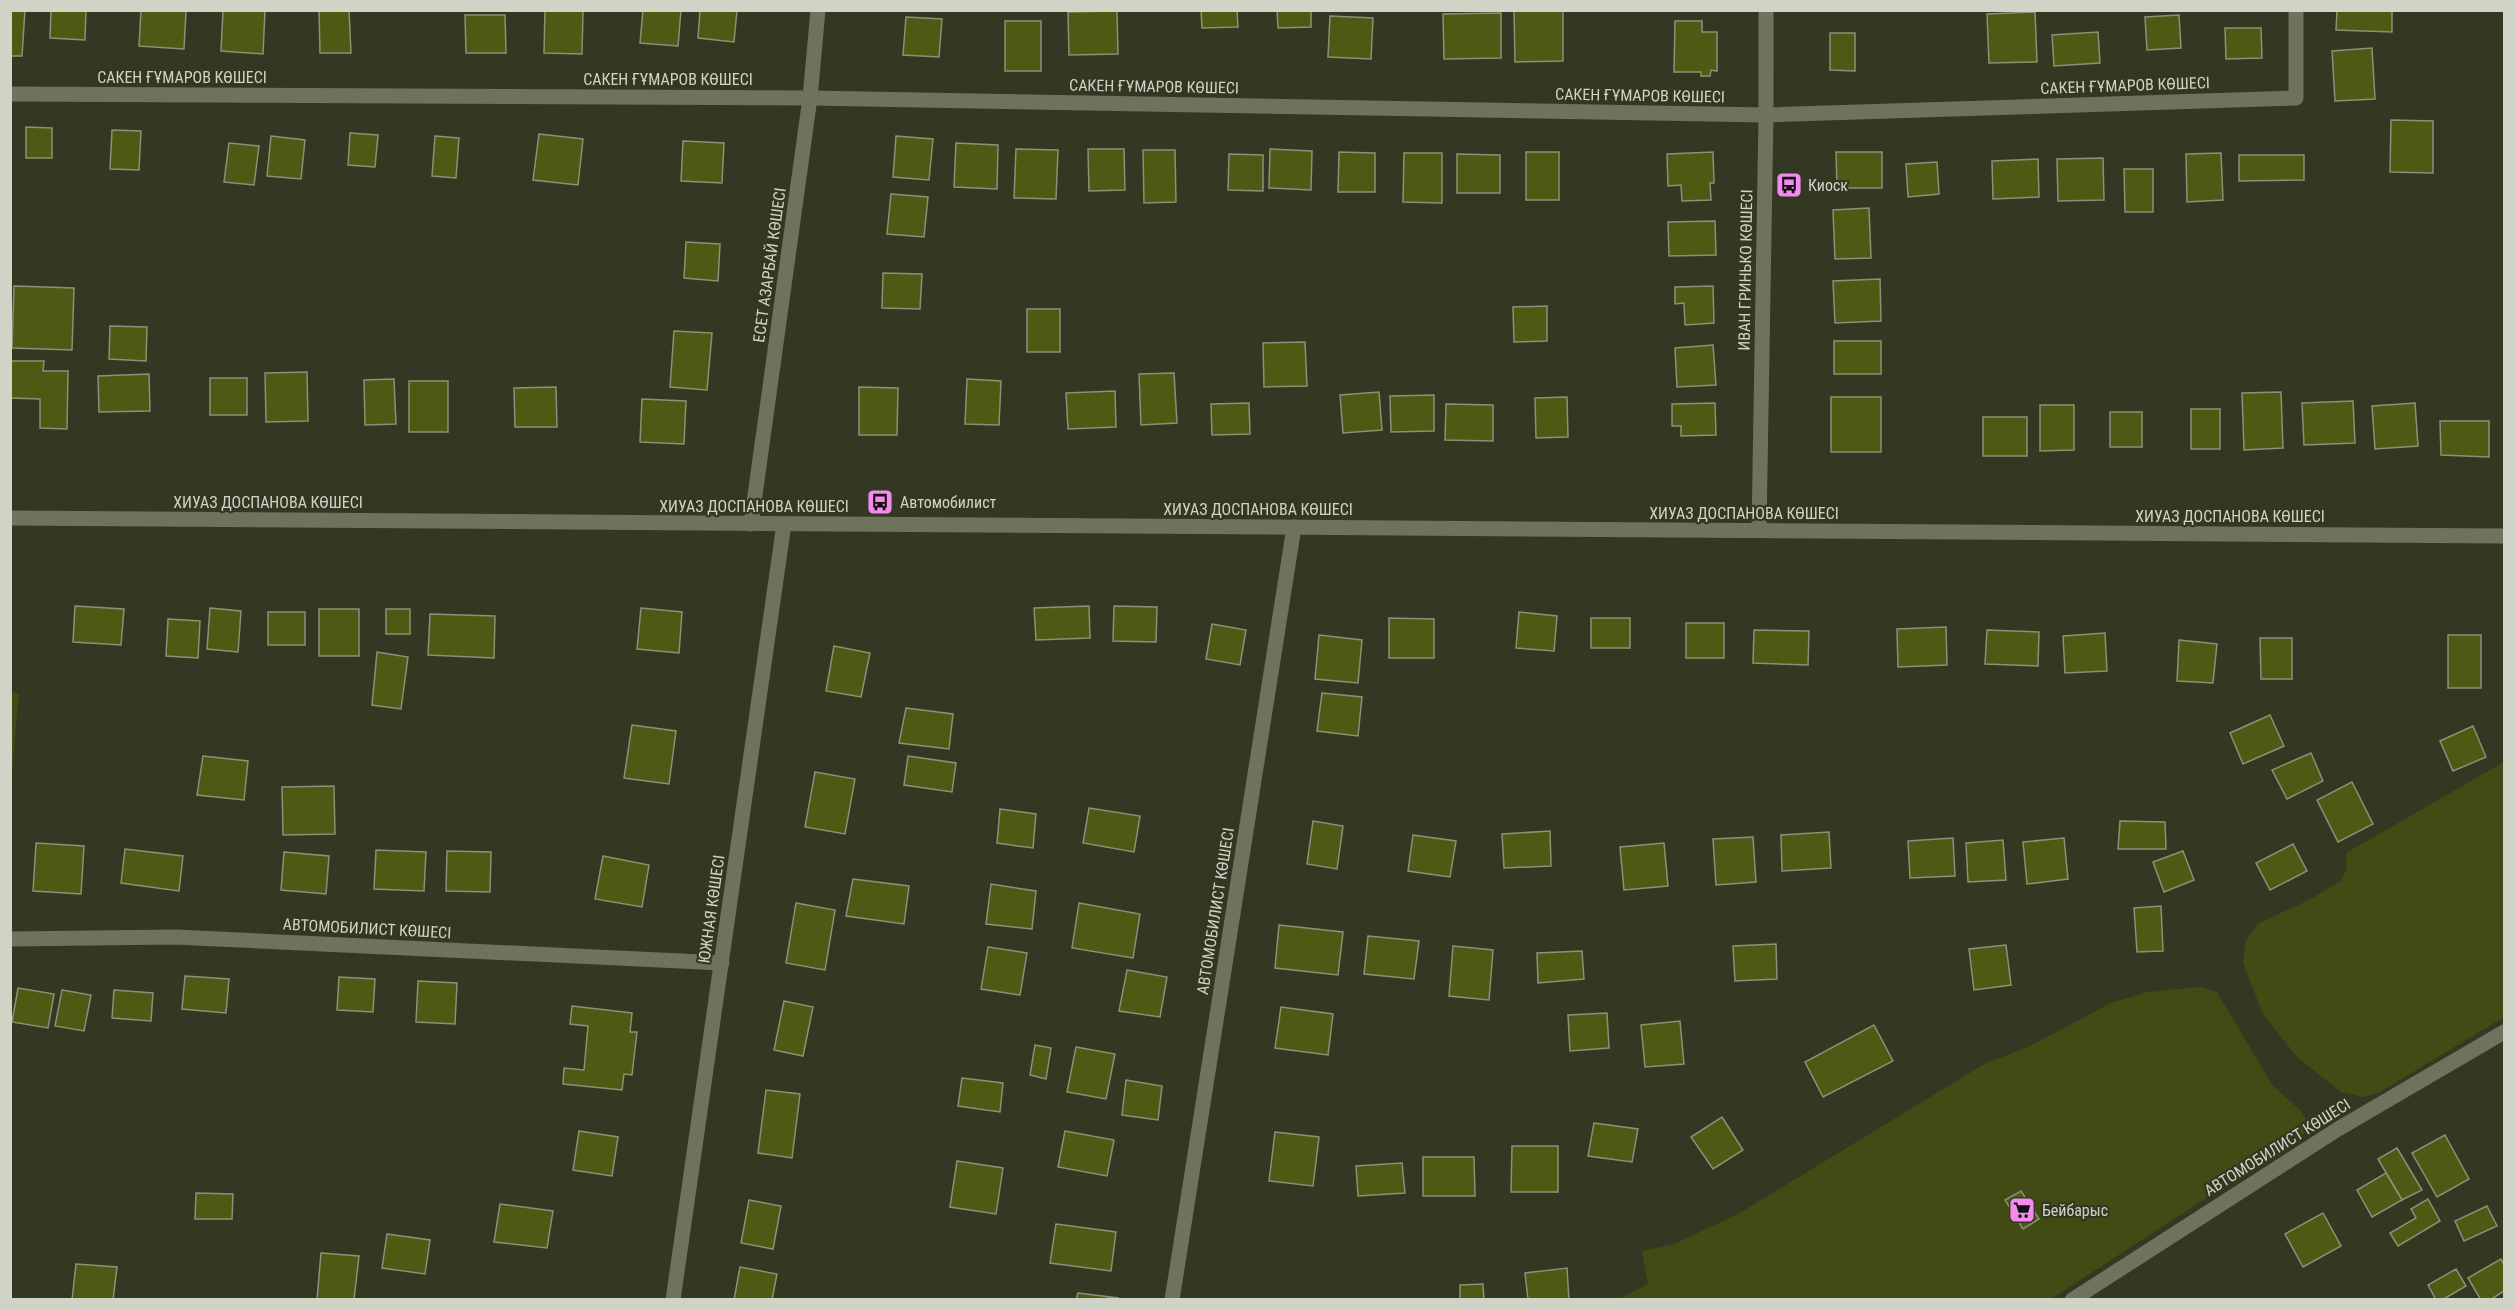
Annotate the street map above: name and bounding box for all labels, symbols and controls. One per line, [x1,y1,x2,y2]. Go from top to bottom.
street label: САКЕН ҒҰМАРОВ КӨШЕСІ [97,68,267,87]
street label: САКЕН ҒҰМАРОВ КӨШЕСІ [583,70,753,89]
street label: САКЕН ҒҰМАРОВ КӨШЕСІ [2040,73,2210,98]
street label: САКЕН ҒҰМАРОВ КӨШЕСІ [1069,76,1239,97]
street label: САКЕН ҒҰМАРОВ КӨШЕСІ [1555,85,1725,106]
bus stop icon: Киоск [1774,170,1804,200]
place label: Киоск [1808,176,1848,195]
street label: ЕСЕТ АЗАРБАЙ КӨШЕСІ [749,186,790,344]
street label: ИВАН ГРИНЬКО КӨШЕСІ [1735,189,1756,351]
bus stop icon: Автомобилист [865,487,895,517]
street label: ХИУАЗ ДОСПАНОВА КӨШЕСІ [173,493,363,512]
place label: Автомобилист [900,493,997,512]
street label: ХИУАЗ ДОСПАНОВА КӨШЕСІ [659,497,849,516]
street label: ХИУАЗ ДОСПАНОВА КӨШЕСІ [1163,500,1353,519]
street label: ХИУАЗ ДОСПАНОВА КӨШЕСІ [1649,504,1839,523]
street label: ХИУАЗ ДОСПАНОВА КӨШЕСІ [2135,507,2325,526]
street label: АВТОМОБИЛИСТ КӨШЕСІ [1193,826,1238,996]
street label: ЮЖНАЯ КӨШЕСІ [695,854,728,964]
street label: АВТОМОБИЛИСТ КӨШЕСІ [282,915,452,942]
street label: АВТОМОБИЛИСТ КӨШЕСІ [2201,1095,2354,1200]
supermarket icon: Бейбарыс [2007,1195,2037,1225]
place label: Бейбарыс [2042,1201,2108,1220]

